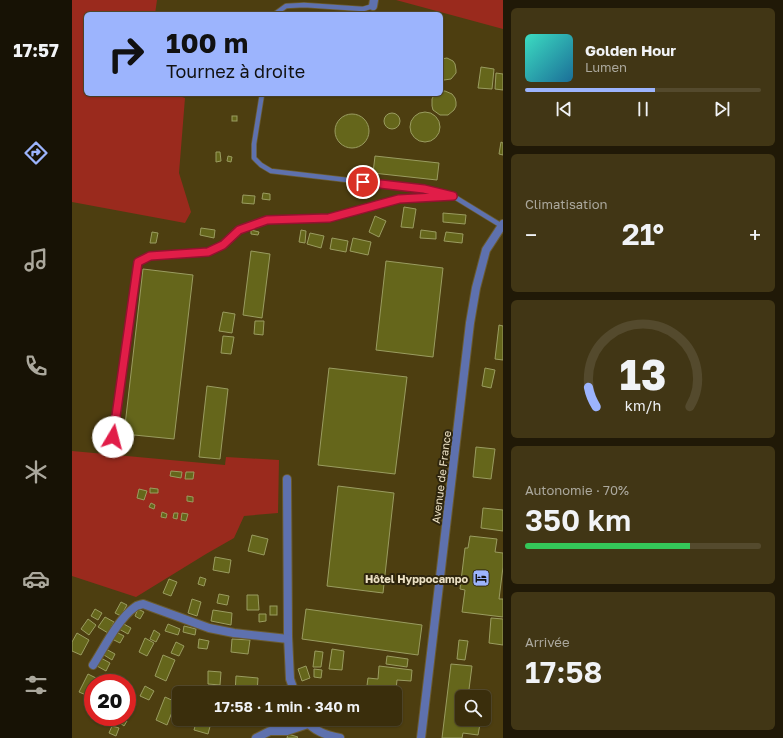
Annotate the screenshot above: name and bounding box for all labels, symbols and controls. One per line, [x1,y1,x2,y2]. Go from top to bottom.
text: 100 m [166,26,248,59]
icon: right [100,28,152,80]
text: 17:57 [13,39,59,61]
text: Golden Hour [585,41,676,59]
text: Lumen [585,59,627,75]
text: Tournez à droite [166,60,305,82]
icon: previous [553,98,575,120]
icon: pause [632,98,654,120]
icon: next [711,98,733,120]
icon: directions [22,139,50,167]
pin [346,165,380,199]
icon: arrive [352,171,374,193]
text: Climatisation [525,196,607,212]
text: 21° [622,216,664,252]
text: − [525,221,537,248]
text: + [749,221,761,248]
icon: music [22,246,50,274]
text: 13 [620,349,666,399]
icon: phone [22,352,50,380]
text: km/h [625,397,661,414]
position arrow [92,416,134,458]
street label: Avenue de France [429,430,453,524]
icon: climate [22,458,50,486]
text: Autonomie · 70% [525,482,629,498]
text: 350 km [525,502,631,538]
icon: car [22,565,50,593]
hotel icon: Hôtel Hyppocampo [471,568,491,588]
place label: Hôtel Hyppocampo [365,572,468,585]
text: Arrivée [525,634,569,650]
text: 17:58 [525,654,602,690]
icon: filters [22,671,50,699]
speed limit sign: 20 [84,674,136,726]
map controls [455,690,491,726]
button: search [455,690,491,726]
text: 17:58 · 1 min · 340 m [214,697,360,715]

